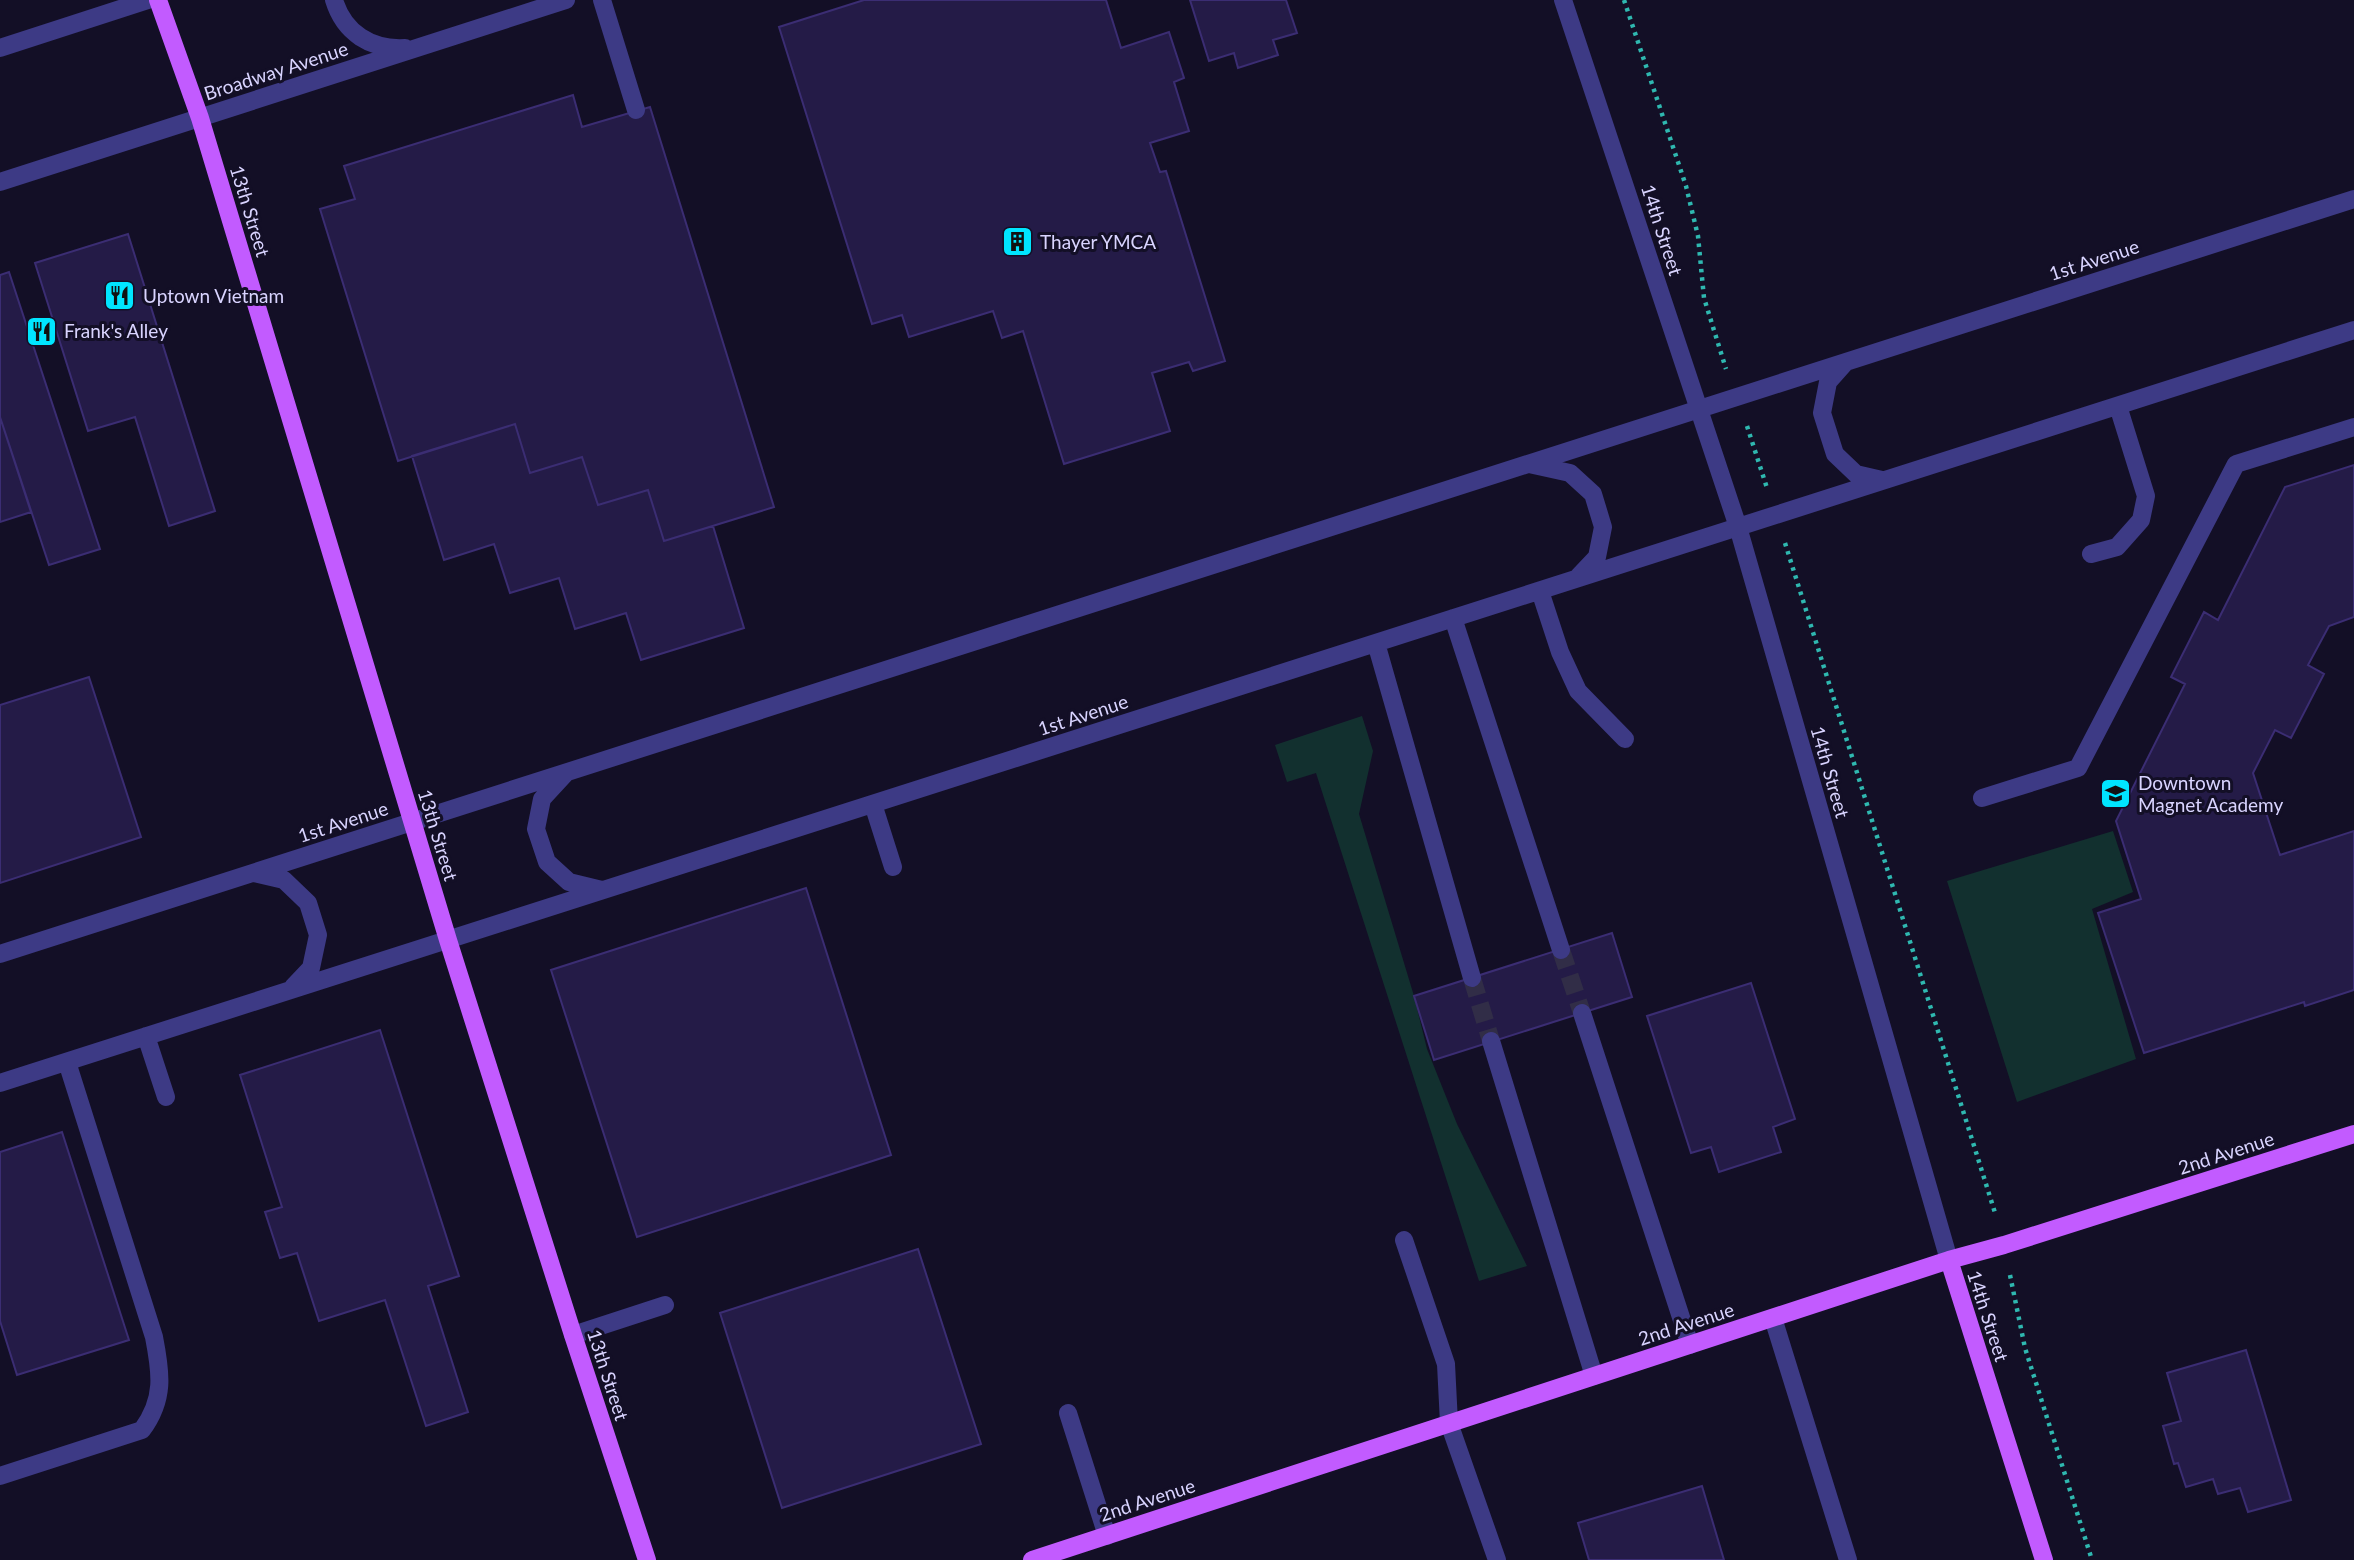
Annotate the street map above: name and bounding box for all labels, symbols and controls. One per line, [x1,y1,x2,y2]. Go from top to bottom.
street label: Broadway Avenue [201,36,351,105]
street label: 13th Street [226,162,275,260]
street label: 14th Street [1637,181,1688,278]
building icon: Thayer YMCA [1000,225,1034,259]
place label: Thayer YMCA [1040,230,1156,253]
street label: 1st Avenue [2046,234,2142,285]
restaurant icon: Uptown Vietnam [103,279,137,313]
place label: Uptown Vietnam [143,284,284,307]
restaurant icon: Frank's Alley [24,314,58,348]
place label: Frank's Alley [64,319,168,342]
street label: 1st Avenue [1035,689,1131,740]
street label: 14th Street [1806,723,1855,821]
place label: Downtown Magnet Academy [2138,771,2283,816]
school or university icon: Downtown Magnet Academy [2098,777,2132,811]
street label: 13th Street [414,786,463,884]
street label: 1st Avenue [295,796,391,847]
street label: 2nd Avenue [2175,1126,2277,1179]
street label: 14th Street [1963,1267,2014,1364]
street label: 2nd Avenue [1635,1297,1737,1350]
street label: 13th Street [583,1326,634,1423]
street label: 2nd Avenue [1096,1473,1198,1526]

